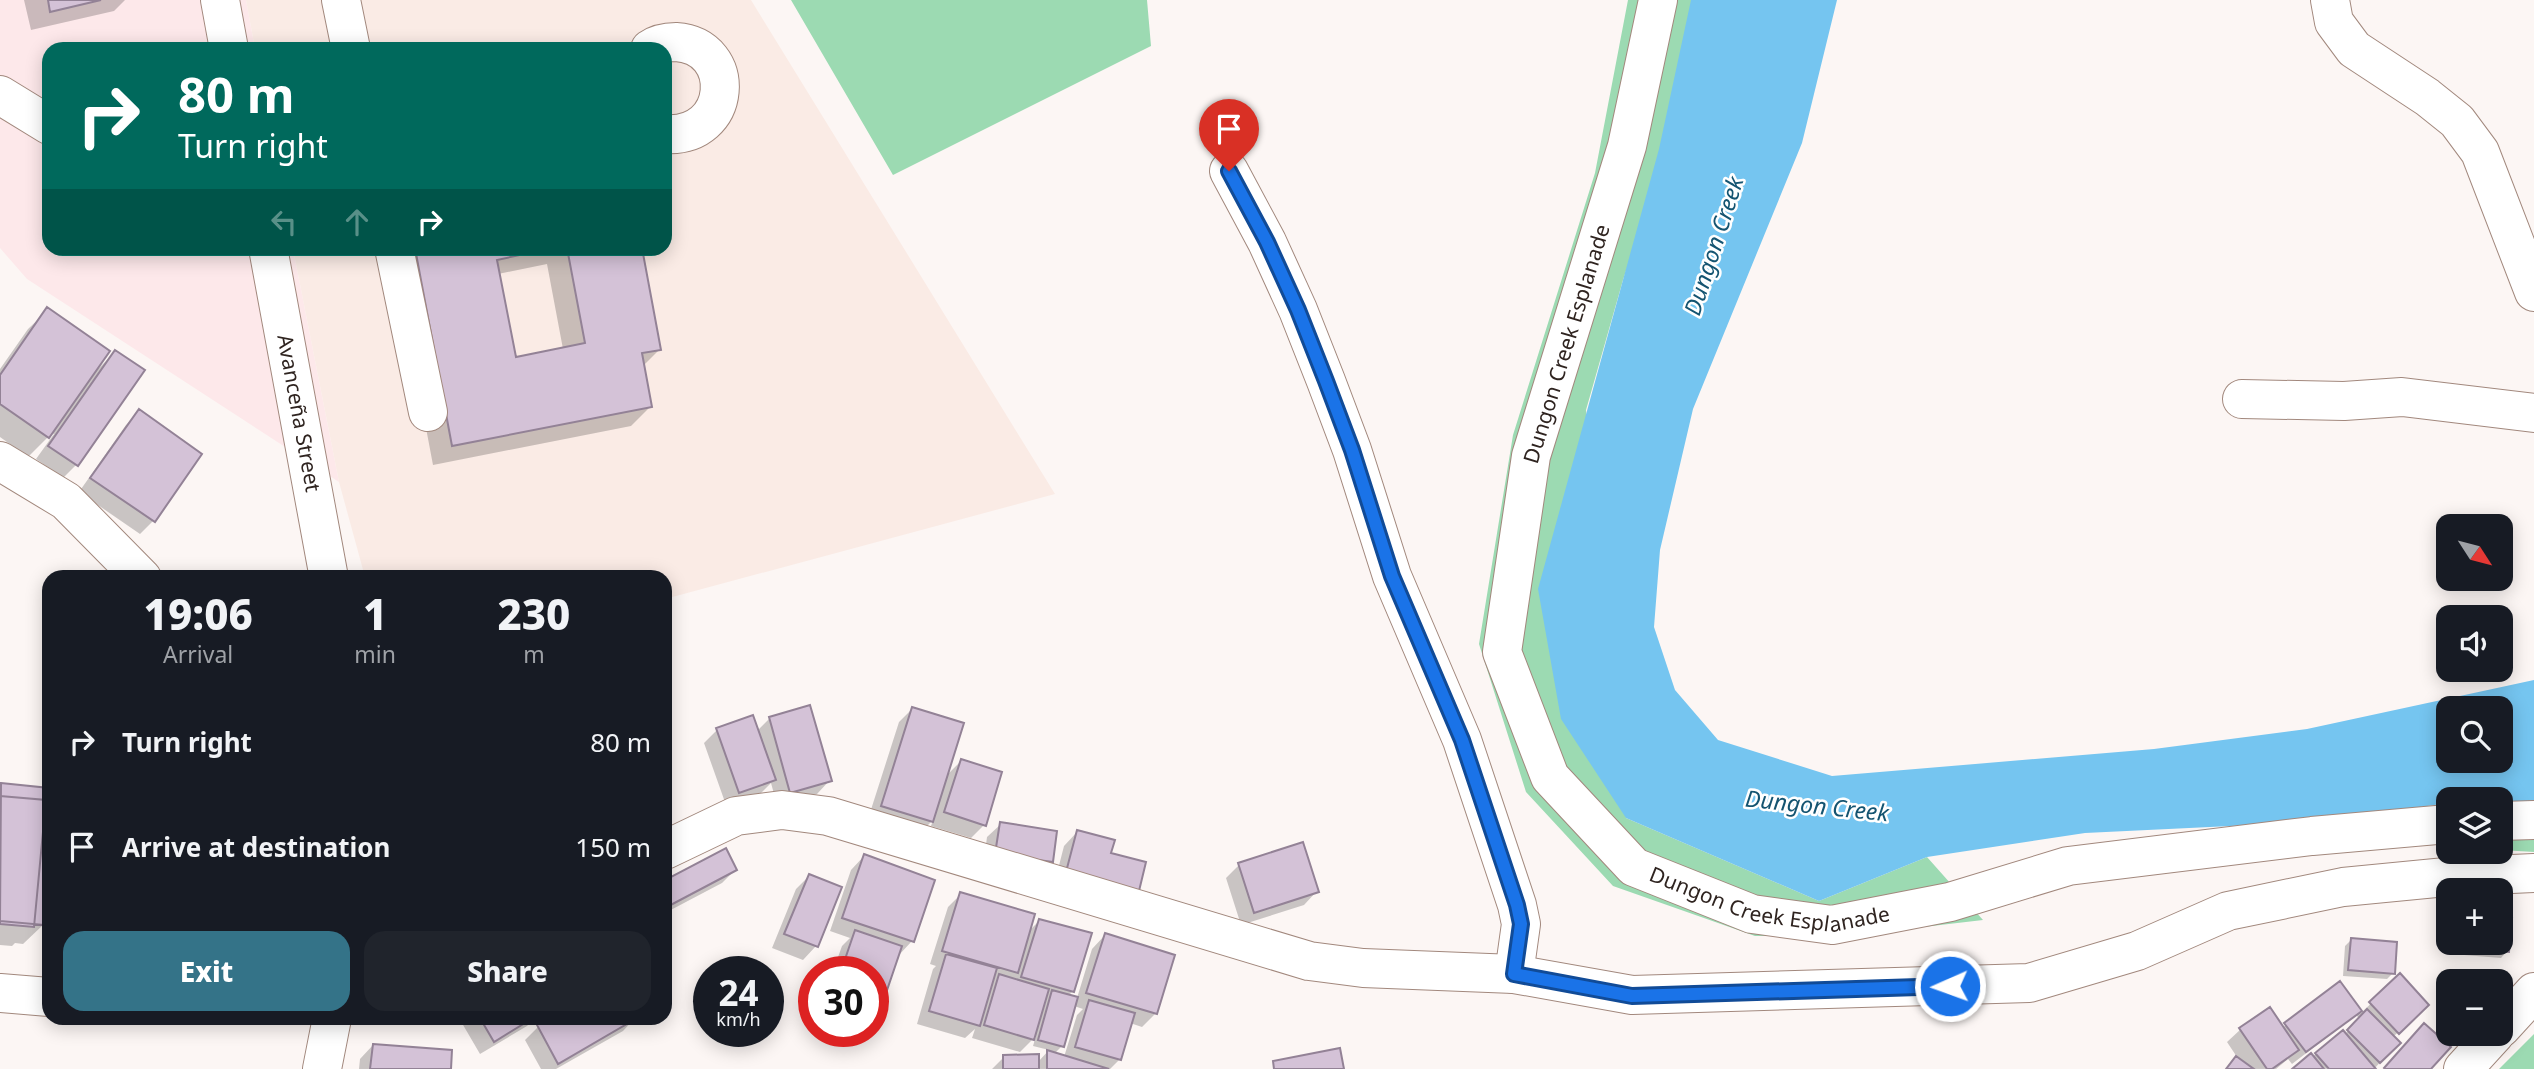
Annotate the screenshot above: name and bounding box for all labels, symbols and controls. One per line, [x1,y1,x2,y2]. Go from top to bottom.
text: 80 m [178,61,295,127]
icon: right [63,70,154,161]
pin [1199,99,1259,171]
icon: arrive [1210,110,1248,148]
text: Turn right [178,124,328,167]
water label: Dungon Creek [1676,171,1751,319]
icon: left [265,203,303,241]
icon: ahead [338,203,376,241]
icon: right [411,203,449,241]
street label: Dungon Creek Esplanade [1516,221,1616,467]
street label: Avanceña Street [271,332,328,495]
north arrow [2436,514,2513,592]
map controls [2436,514,2513,1046]
text: 19:06 [144,585,253,642]
text: 1 [363,585,387,642]
text: 230 [498,585,570,642]
button: sound [2436,605,2513,682]
text: Arrival [163,638,233,670]
text: min [354,638,396,670]
text: m [523,638,545,670]
button: search [2436,696,2513,773]
icon: right [63,723,101,761]
text: Turn right [122,724,252,760]
text: 80 m [590,724,651,760]
water label: Dungon Creek [1744,782,1892,829]
button: layers [2436,787,2513,864]
icon: arrive [63,828,101,866]
text: Arrive at destination [122,829,391,865]
text: 150 m [575,829,651,865]
street label: Dungon Creek Esplanade [1646,860,1892,938]
button: + [2436,878,2513,955]
button: Exit [63,931,350,1011]
button: Share [364,931,651,1011]
position arrow [1913,949,1987,1023]
speed limit sign: 30 [798,956,889,1047]
text: 24 [718,969,759,1016]
button: − [2436,969,2513,1046]
text: km/h [716,1007,761,1031]

